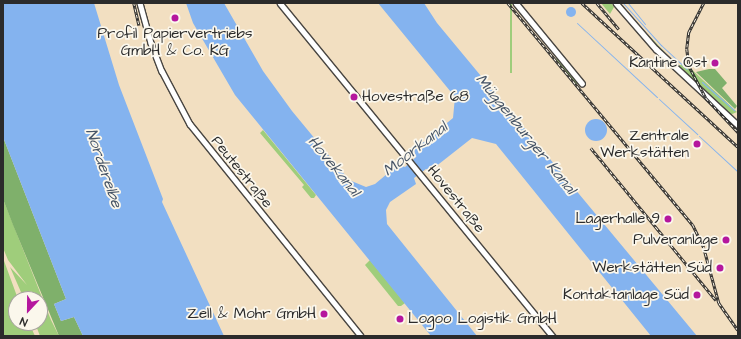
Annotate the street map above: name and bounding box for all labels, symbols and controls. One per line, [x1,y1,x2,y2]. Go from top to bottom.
marker: Profil Papiervertriebs GmbH & Co. KG [170,13,180,23]
place label: Profil Papiervertriebs GmbH & Co. KG [98,24,252,59]
place label: Kantine Ost [629,54,707,72]
marker: Kantine Ost [710,58,720,68]
water label: Müggenburger Kanal [472,70,580,198]
place label: Hovestraße 68 [362,88,469,106]
marker: Hovestraße 68 [349,92,359,102]
water label: Moorkanal [379,118,451,180]
water label: Norderelbe [82,126,126,210]
place label: Zentrale Werkstätten [600,126,689,161]
street label: Peutestraße [207,132,277,212]
water label: Hovekanal [304,132,364,200]
marker: Zentrale Werkstätten [692,139,702,149]
street label: Hovestraße [423,162,489,236]
place label: Lagerhalle 9 [575,210,660,228]
marker: Lagerhalle 9 [663,214,673,224]
place label: Pulveranlage [633,231,718,249]
marker: Pulveranlage [721,235,731,245]
place label: Werkstätten Süd [592,259,712,277]
marker: Werkstätten Süd [715,263,725,273]
place label: Kontaktanlage Süd [563,286,689,304]
marker: Kontaktanlage Süd [692,290,702,300]
north arrow [8,291,48,331]
place label: Zell & Mohr GmbH [187,305,316,323]
marker: Zell & Mohr GmbH [319,309,329,319]
place label: Logoo Logistik GmbH [408,310,557,328]
text: N [18,313,30,330]
marker: Logoo Logistik GmbH [395,314,405,324]

